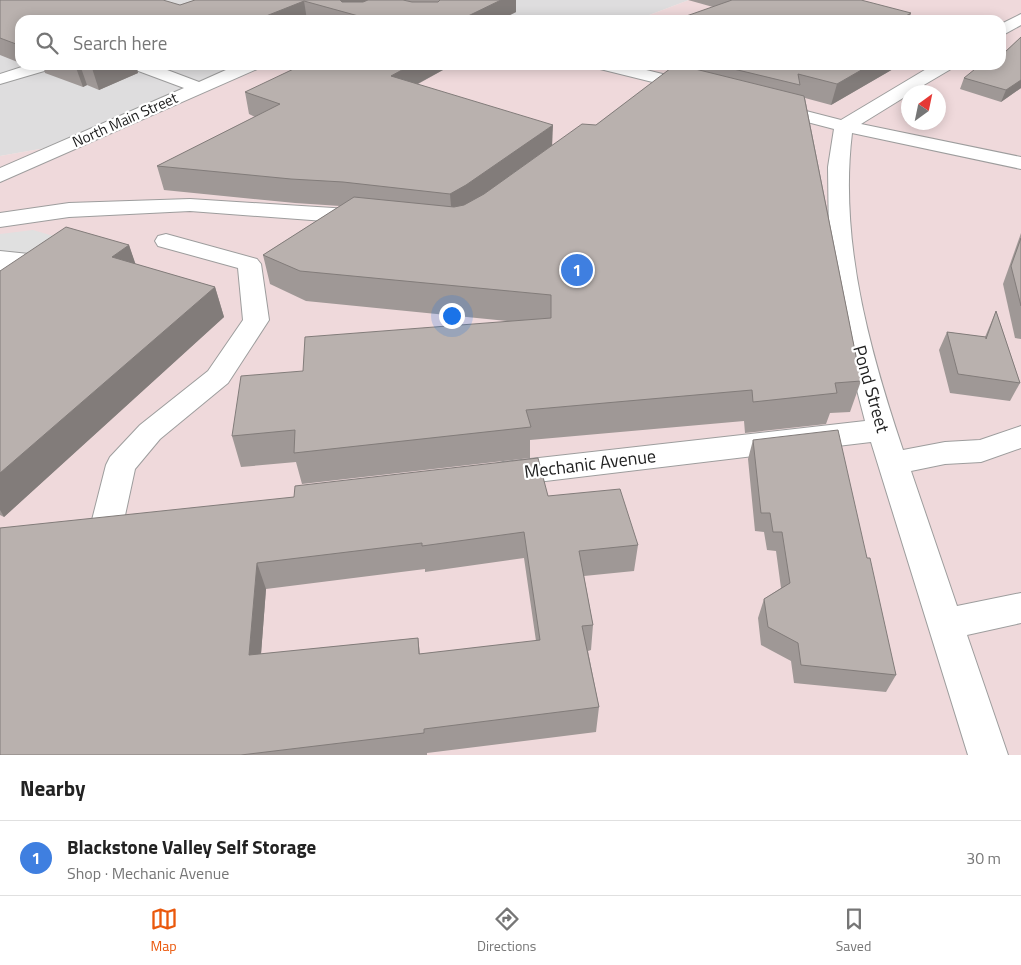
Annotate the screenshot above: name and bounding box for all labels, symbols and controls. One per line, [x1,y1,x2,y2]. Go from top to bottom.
search box [15,15,1006,70]
text: Search here [73,28,167,57]
icon: search [33,29,61,57]
north arrow [901,85,946,130]
street label: North Main Street [68,86,182,153]
pin: 1 [561,251,593,289]
your location [439,303,465,329]
street label: Pond Street [846,342,897,436]
street label: Mechanic Avenue [523,442,657,485]
text: Nearby [20,772,85,804]
text: Blackstone Valley Self Storage [67,832,316,861]
text: 1 [32,846,40,870]
text: 30 m [966,846,1001,870]
text: Shop · Mechanic Avenue [67,861,229,885]
tab: Map [150,905,178,956]
tab: Directions [477,905,536,956]
tab: Saved [836,905,871,956]

